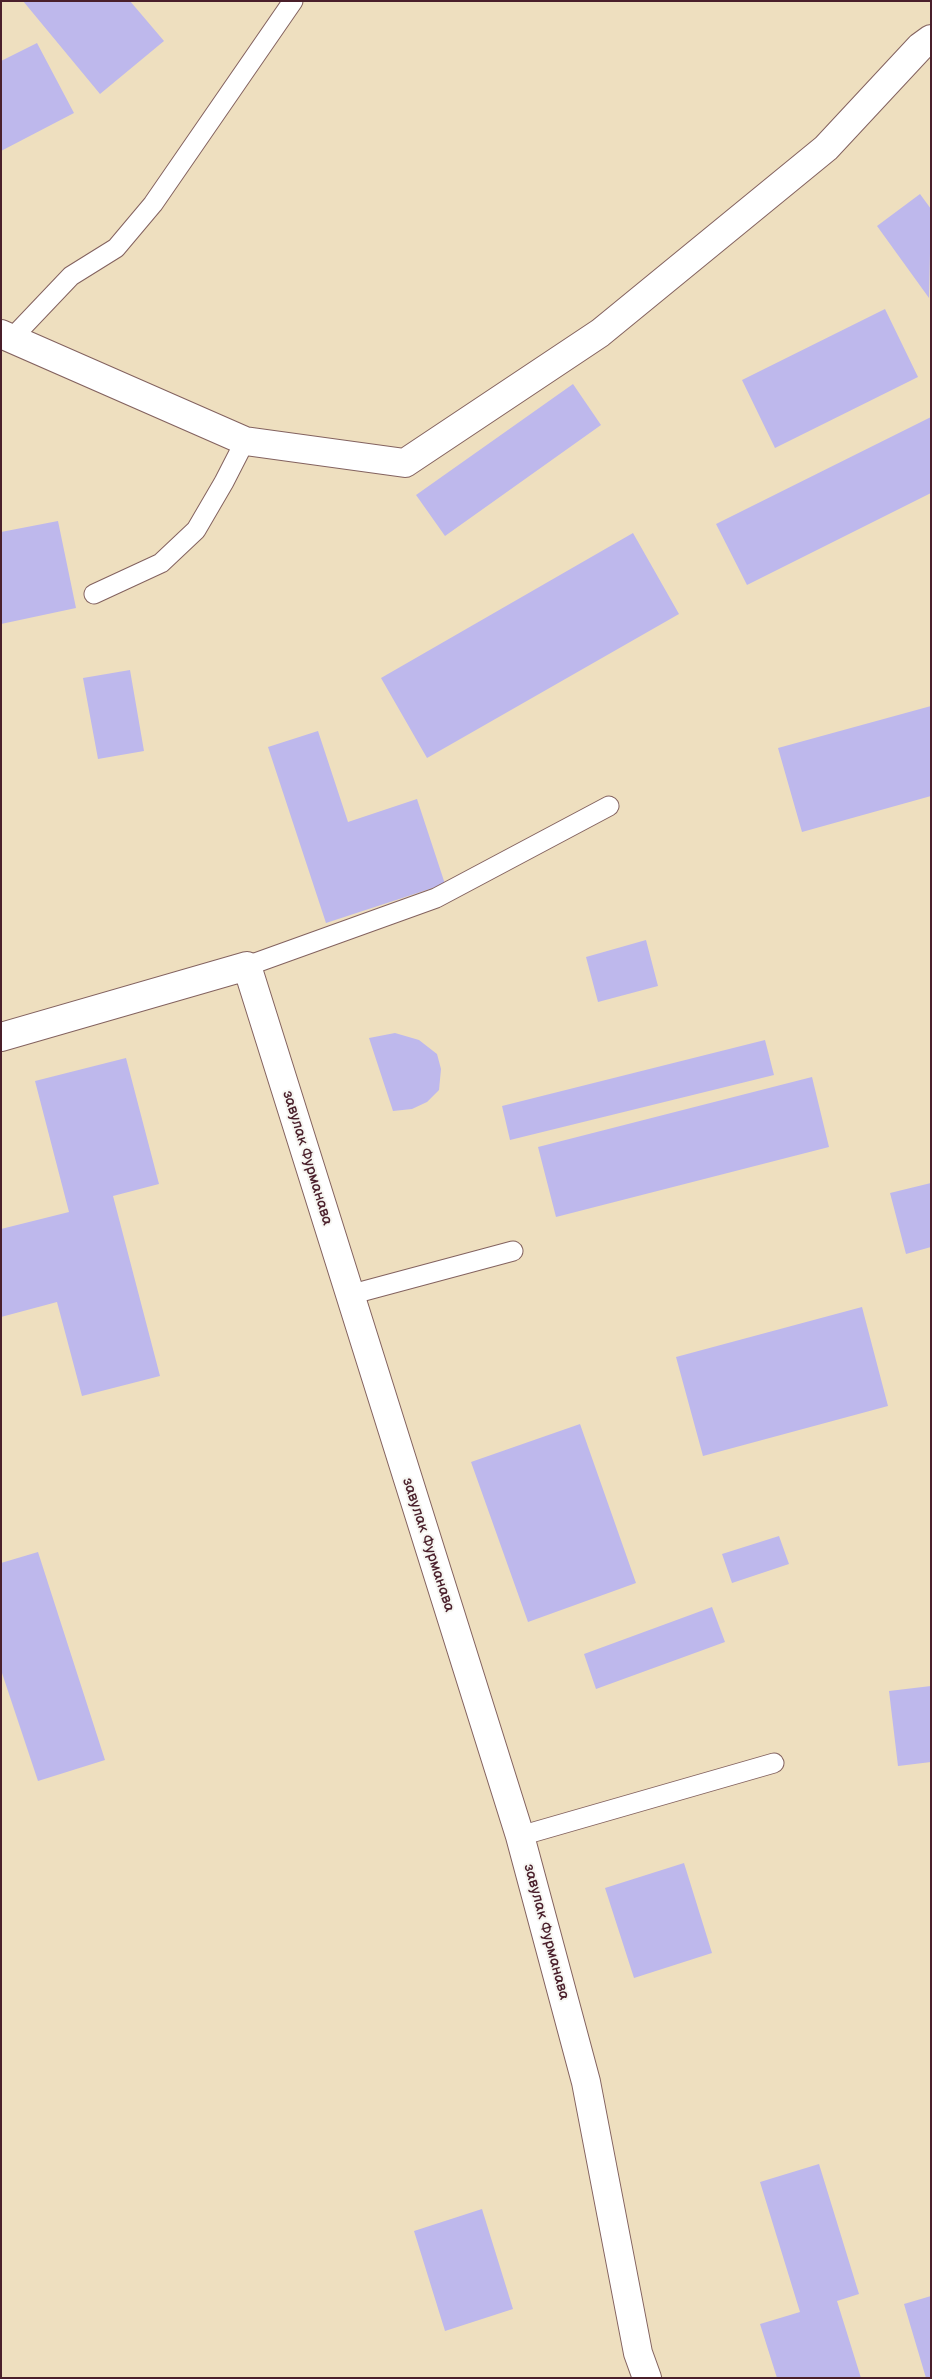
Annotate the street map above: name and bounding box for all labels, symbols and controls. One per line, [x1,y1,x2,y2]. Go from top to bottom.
street label: завулак Фурманава [278,1088,336,1228]
street label: завулак Фурманава [398,1476,458,1614]
street label: завулак Фурманава [519,1862,573,2002]

